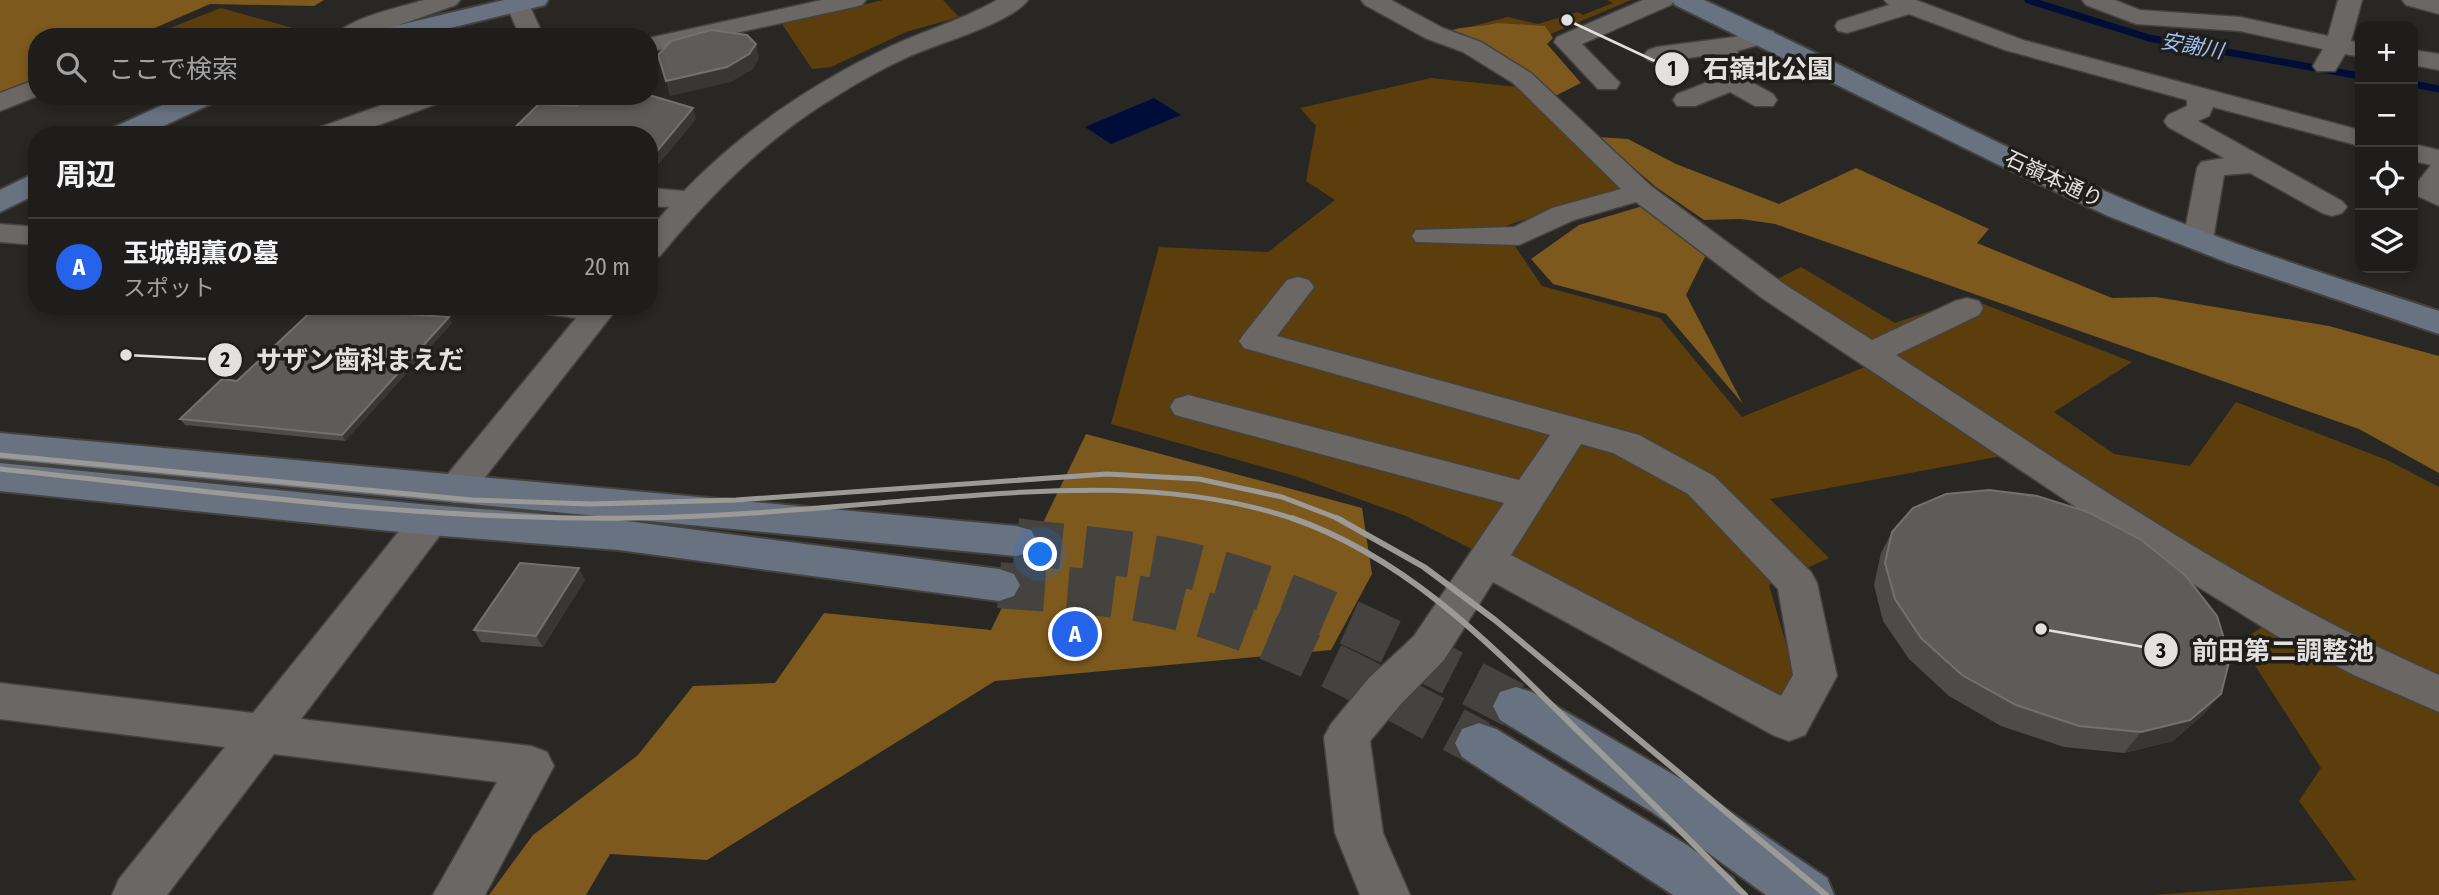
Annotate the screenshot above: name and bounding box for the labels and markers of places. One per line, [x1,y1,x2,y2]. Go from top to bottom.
callout: 石嶺北公園 [1654,45,1847,92]
callout: サザン歯科まえだ [207,336,478,383]
pin: A [1052,608,1098,660]
callout: 前田第二調整池 [2143,627,2388,674]

